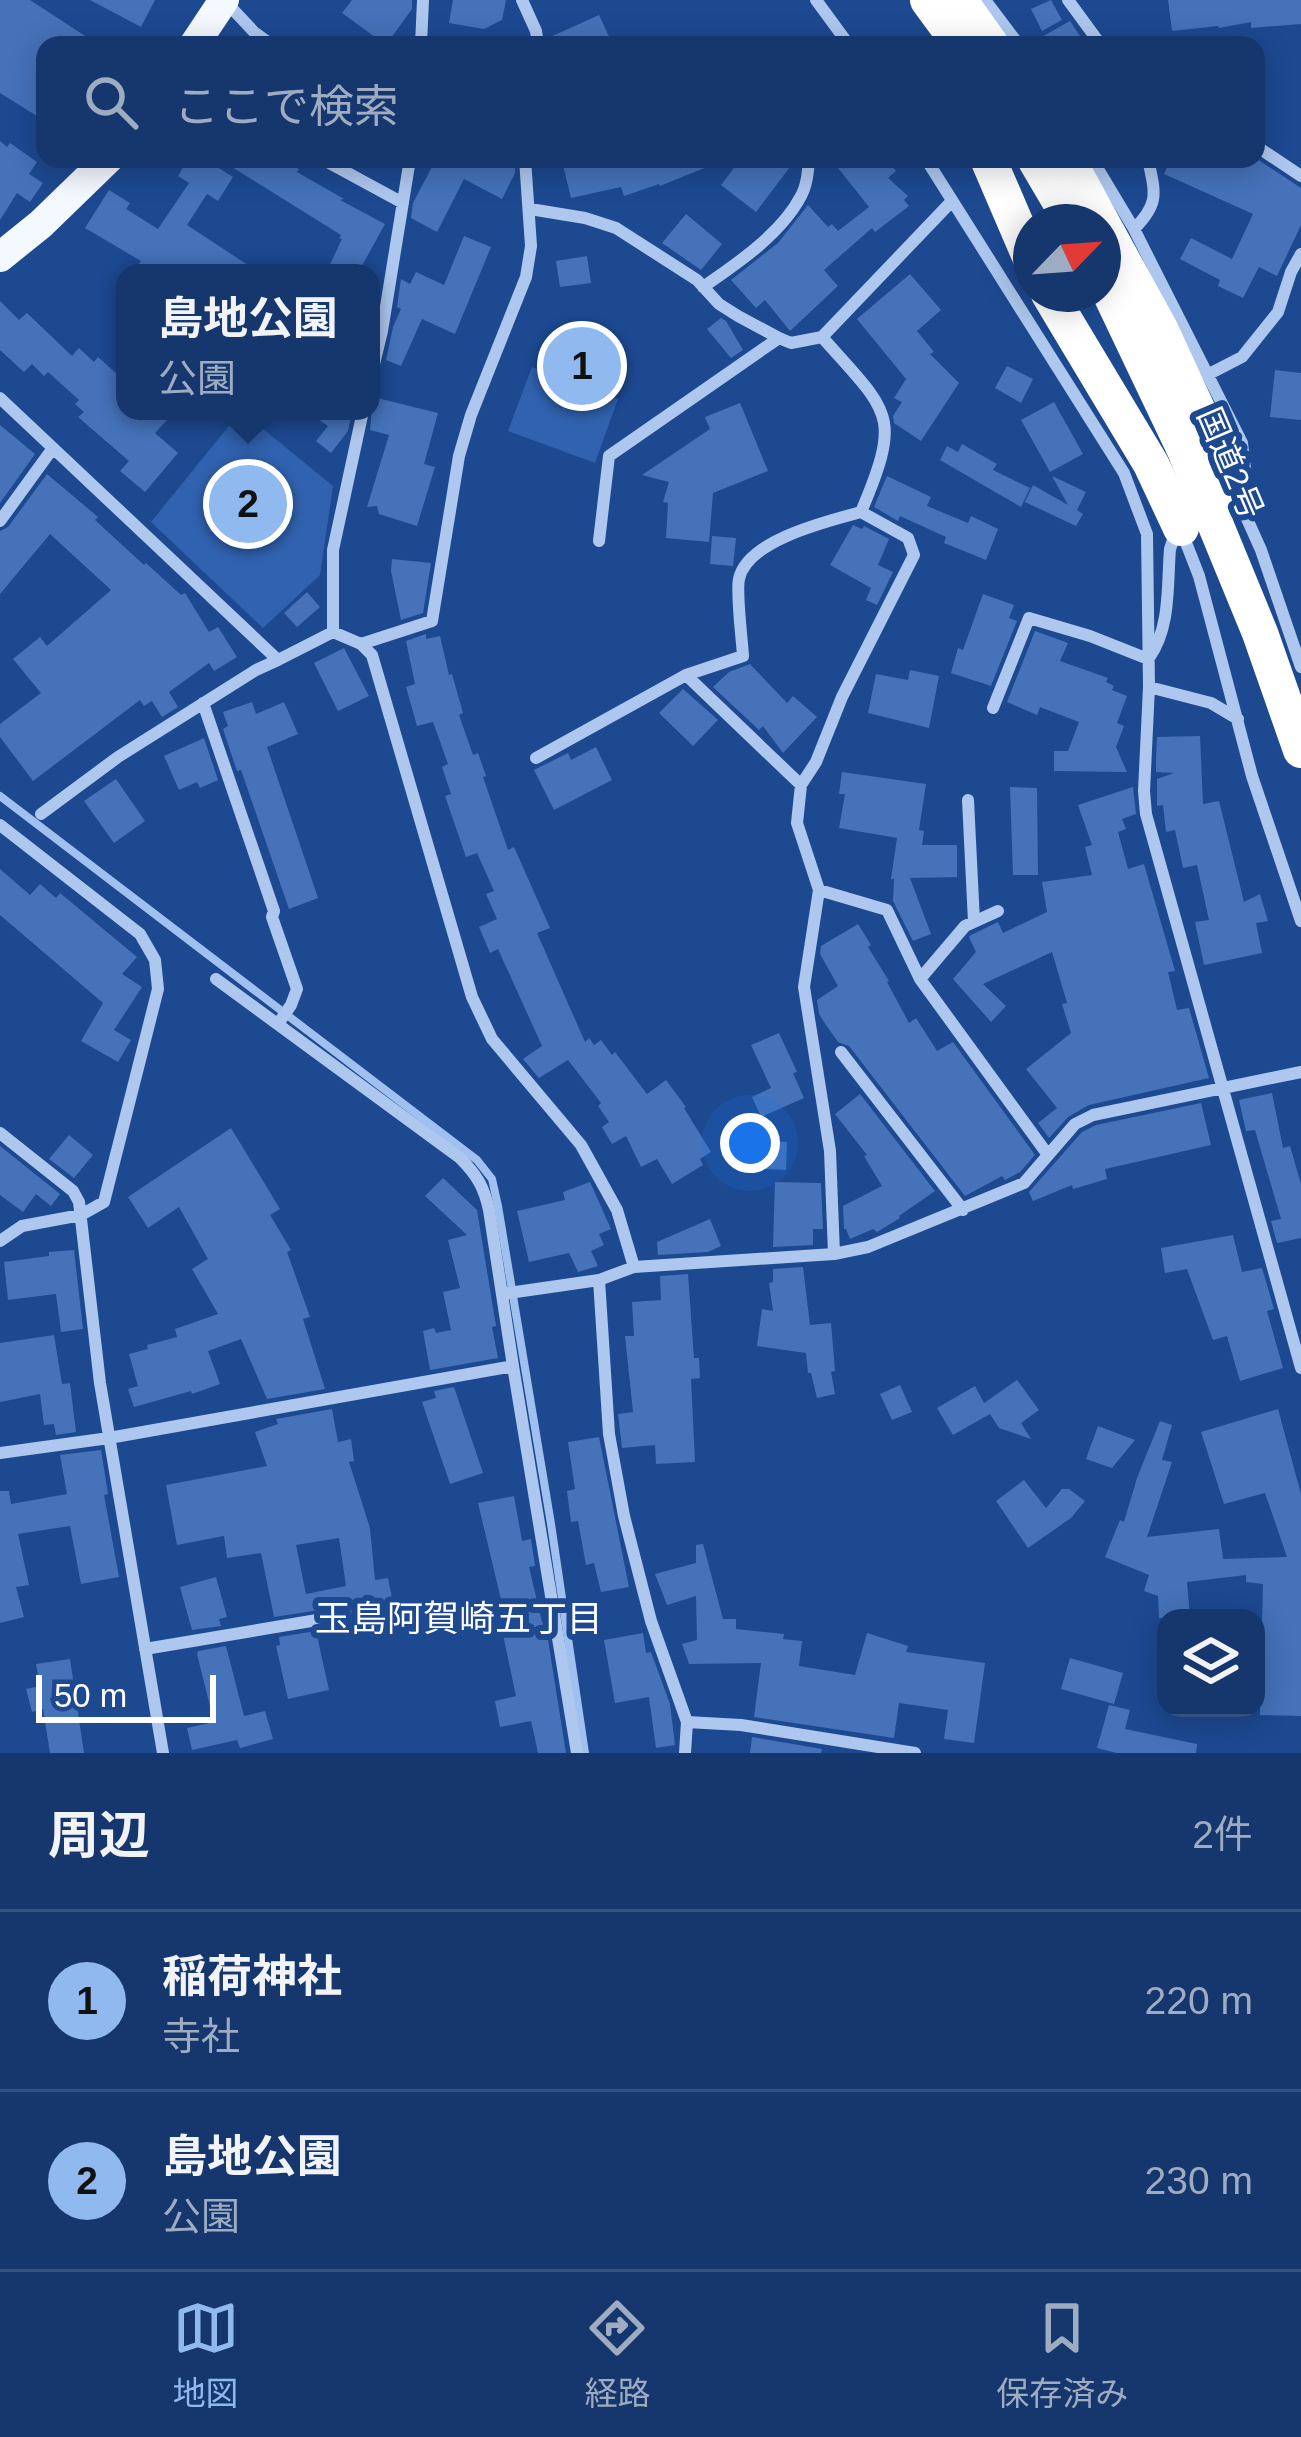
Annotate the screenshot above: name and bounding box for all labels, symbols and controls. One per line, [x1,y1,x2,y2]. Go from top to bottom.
search box [36,36,1265,168]
icon: search [78,69,144,135]
text: ここで検索 [174,81,399,132]
north arrow [1013,204,1121,312]
popup [116,264,380,420]
text: 島地公園 [158,293,338,344]
pin: 1 [543,321,621,411]
text: 公園 [158,357,236,400]
street label: 国道2号 [1191,402,1270,524]
pin: 2 [209,459,287,549]
your location [720,1113,780,1173]
district label: 玉島阿賀崎五丁目 [315,1598,603,1639]
map controls [1157,1609,1265,1717]
button: layers [1157,1609,1265,1717]
scale bar [36,1669,216,1722]
text: 50 m [54,1677,127,1714]
text: 周辺 [48,1807,150,1864]
text: 2件 [1192,1813,1253,1856]
text: 稲荷神社 [162,1951,342,2002]
text: 1 [76,1979,98,2022]
text: 220 m [1145,1979,1253,2022]
text: 寺社 [162,2015,240,2058]
text: 島地公園 [162,2131,342,2182]
text: 2 [76,2159,98,2202]
text: 230 m [1145,2159,1253,2202]
text: 公園 [162,2195,240,2238]
tab: 地図 [173,2295,239,2415]
tab: 経路 [584,2295,650,2415]
tab: 保存済み [996,2295,1128,2415]

